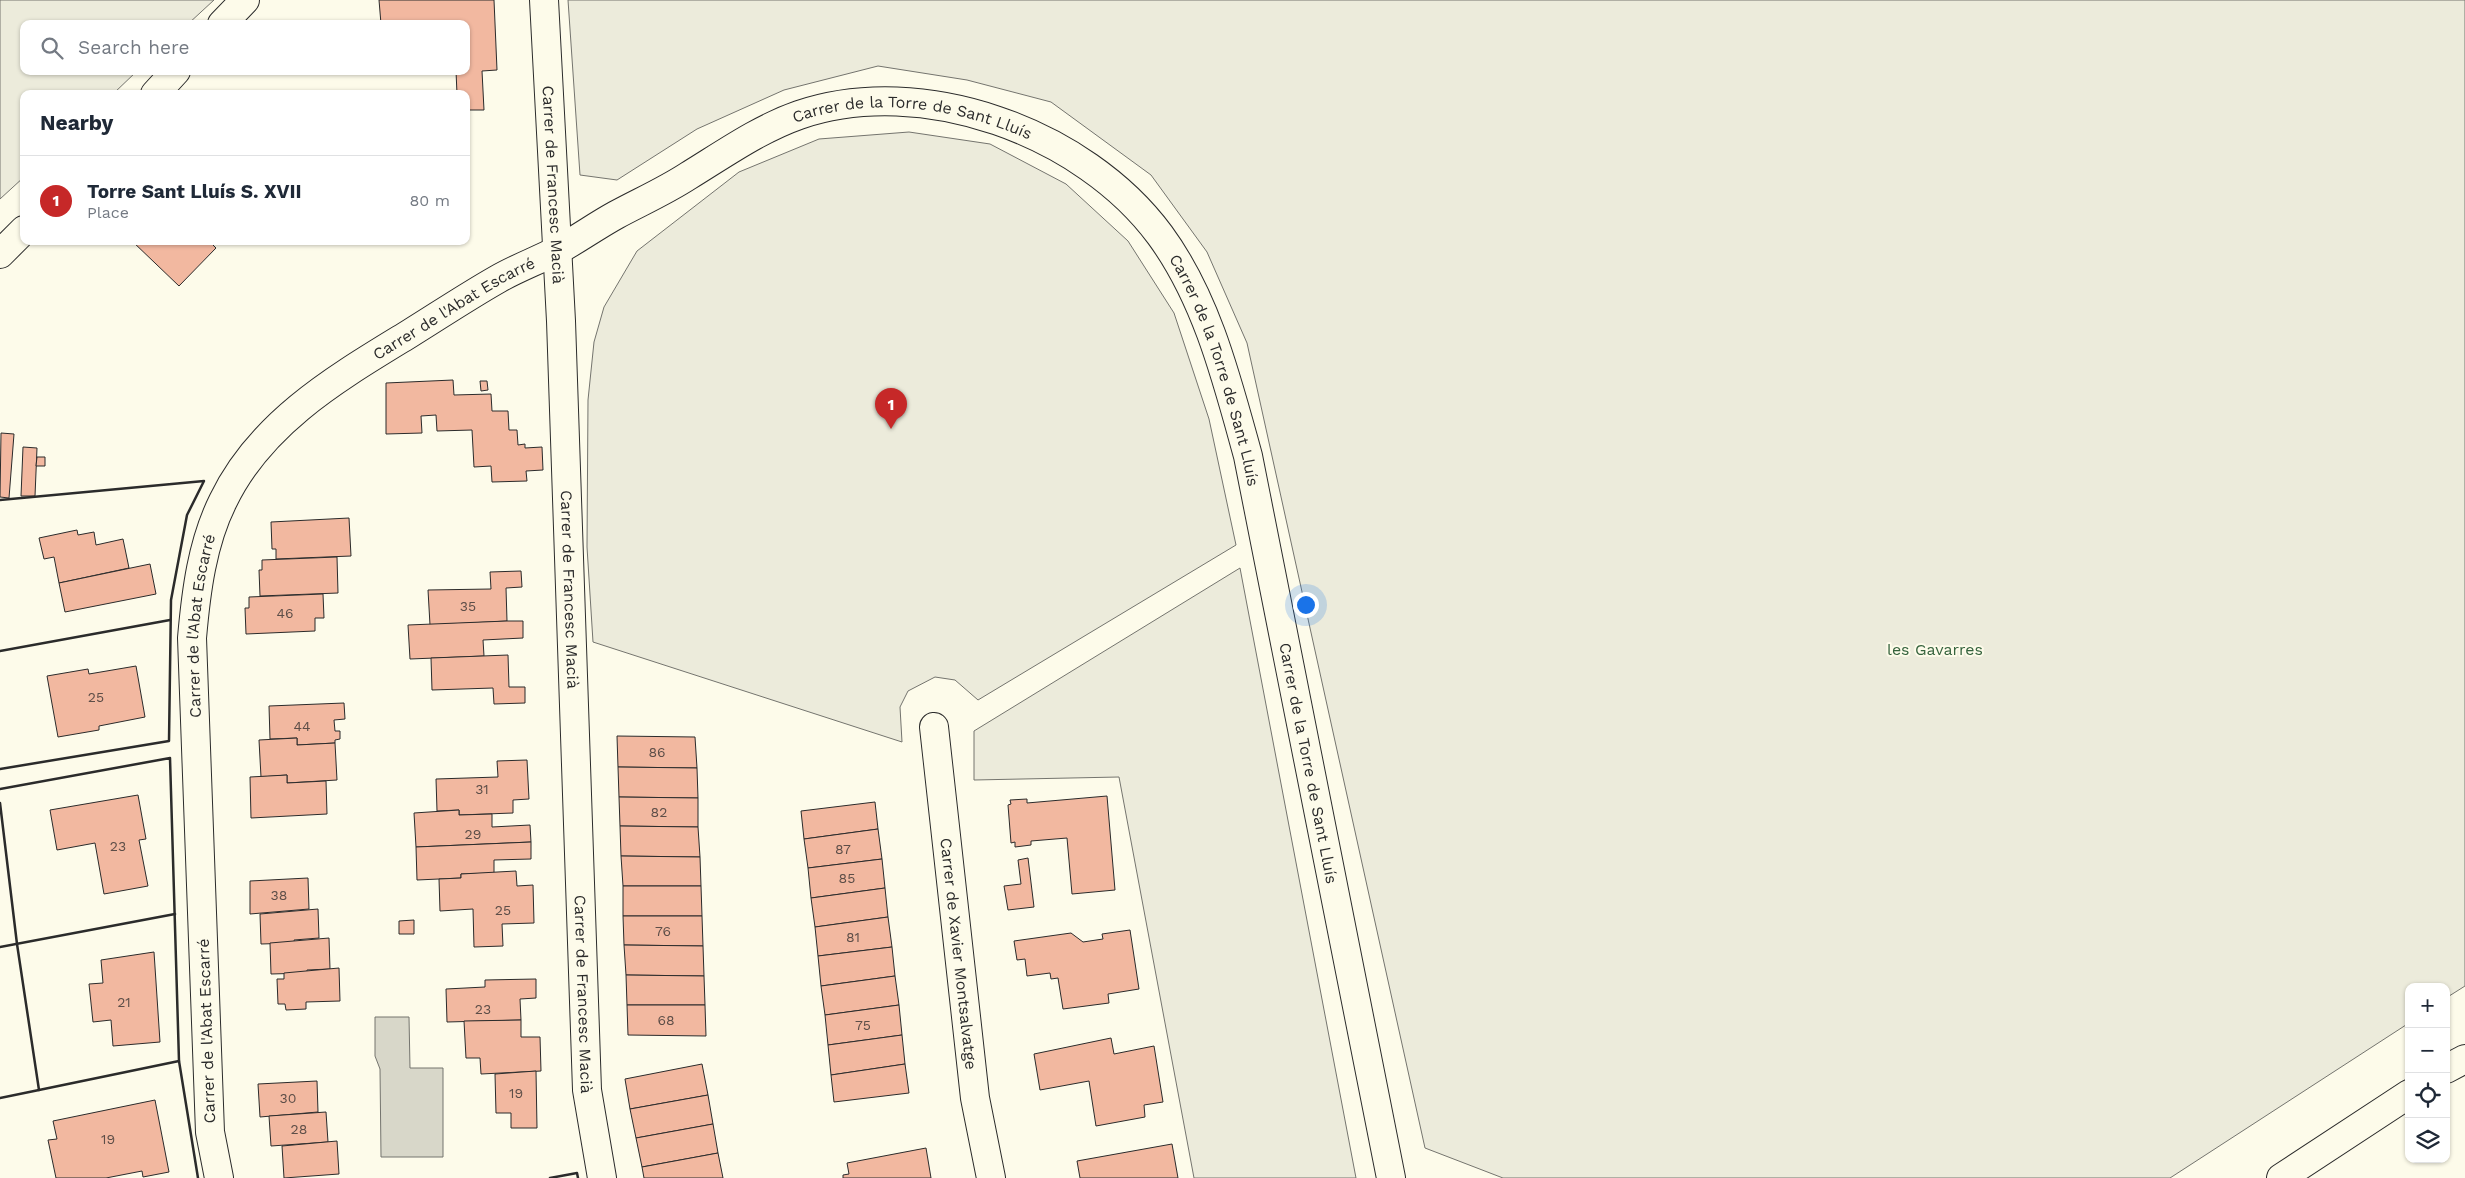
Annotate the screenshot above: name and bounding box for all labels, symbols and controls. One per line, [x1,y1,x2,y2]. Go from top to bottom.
search box [20,20,470,75]
icon: search [38,34,66,62]
text: Search here [78,36,189,59]
street label: Carrer de Francesc Macià [539,85,568,285]
street label: Carrer de la Torre de Sant Lluís [790,92,1035,143]
text: Nearby [40,110,113,135]
text: Torre Sant Lluís S. XVII [87,180,302,203]
text: 1 [53,191,59,210]
text: 80 m [409,191,450,210]
text: Place [87,203,129,222]
street label: Carrer de la Torre de Sant Lluís [1165,251,1263,488]
street label: Carrer de l'Abat Escarré [369,253,538,364]
pin: 1 [875,388,907,429]
street label: Carrer de Francesc Macià [557,490,582,689]
street label: Carrer de l'Abat Escarré [183,532,219,718]
your location [1293,592,1319,618]
house number: 35 [460,598,476,614]
house number: 46 [276,605,294,621]
park label: les Gavarres [1887,640,1983,659]
street label: Carrer de la Torre de Sant Lluís [1275,641,1341,885]
house number: 25 [88,689,104,705]
house number: 44 [293,718,311,734]
house number: 86 [648,744,666,760]
house number: 31 [475,781,489,797]
house number: 82 [651,804,667,820]
house number: 29 [465,826,481,842]
street label: Carrer de Xavier Montsalvatge [936,837,981,1071]
house number: 23 [110,838,126,854]
house number: 87 [835,841,851,857]
house number: 85 [839,870,855,886]
house number: 38 [271,887,287,903]
street label: Carrer de Francesc Macià [570,894,596,1094]
house number: 25 [495,902,511,918]
house number: 76 [655,923,671,939]
house number: 81 [846,929,860,945]
street label: Carrer de l'Abat Escarré [194,938,219,1124]
map controls [2405,983,2450,1163]
button: + [2405,983,2450,1028]
house number: 21 [117,994,131,1010]
house number: 23 [475,1001,491,1017]
house number: 68 [657,1012,675,1028]
house number: 75 [855,1017,871,1033]
button: − [2405,1028,2450,1073]
button: locate [2405,1073,2450,1118]
house number: 19 [509,1085,523,1101]
house number: 30 [280,1090,296,1106]
button: layers [2405,1118,2450,1163]
house number: 28 [291,1121,307,1137]
house number: 19 [101,1131,115,1147]

